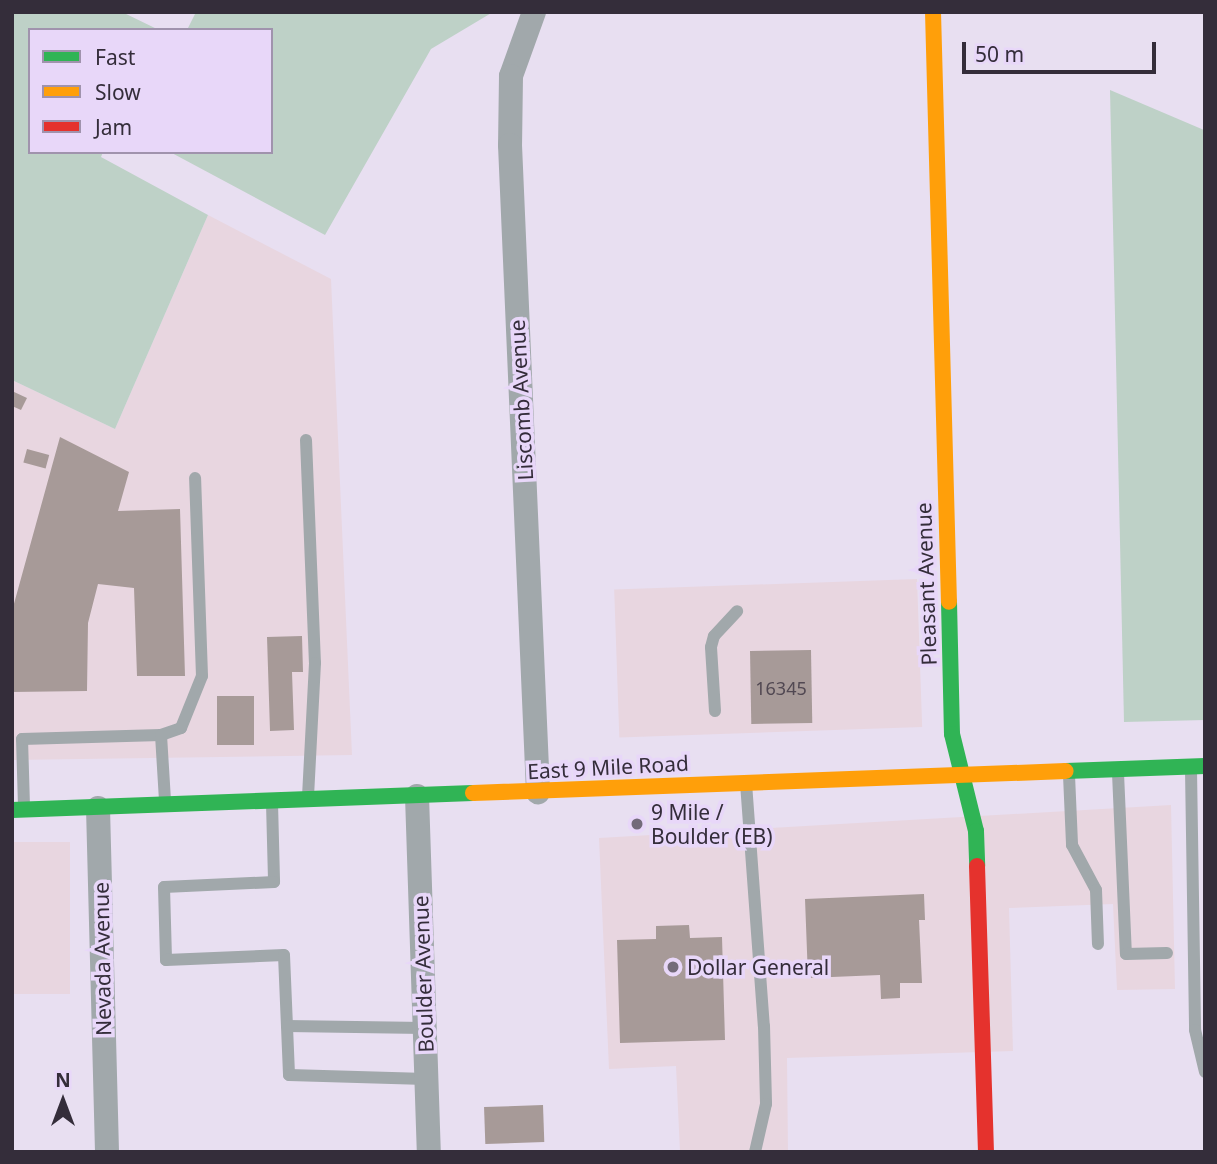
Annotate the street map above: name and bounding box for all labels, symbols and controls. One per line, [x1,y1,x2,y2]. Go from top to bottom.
legend [28,28,273,154]
scale bar [965,28,1159,72]
text: 50 m [975,40,1024,68]
text: Fast [95,43,135,71]
text: Slow [95,78,141,106]
text: Jam [95,113,132,141]
street label: Liscomb Avenue [504,319,538,481]
street label: Pleasant Avenue [911,502,941,666]
house number: 16345 [755,677,807,699]
street label: East 9 Mile Road [527,750,689,784]
place label: 9 Mile / Boulder (EB) [651,799,773,849]
marker: 9 Mile / Boulder (EB) [629,816,645,832]
street label: Nevada Avenue [88,882,116,1036]
street label: Boulder Avenue [408,895,438,1053]
place label: Dollar General [687,954,829,980]
marker: Dollar General [665,959,681,975]
north arrow [28,1066,98,1136]
text: N [55,1067,71,1093]

